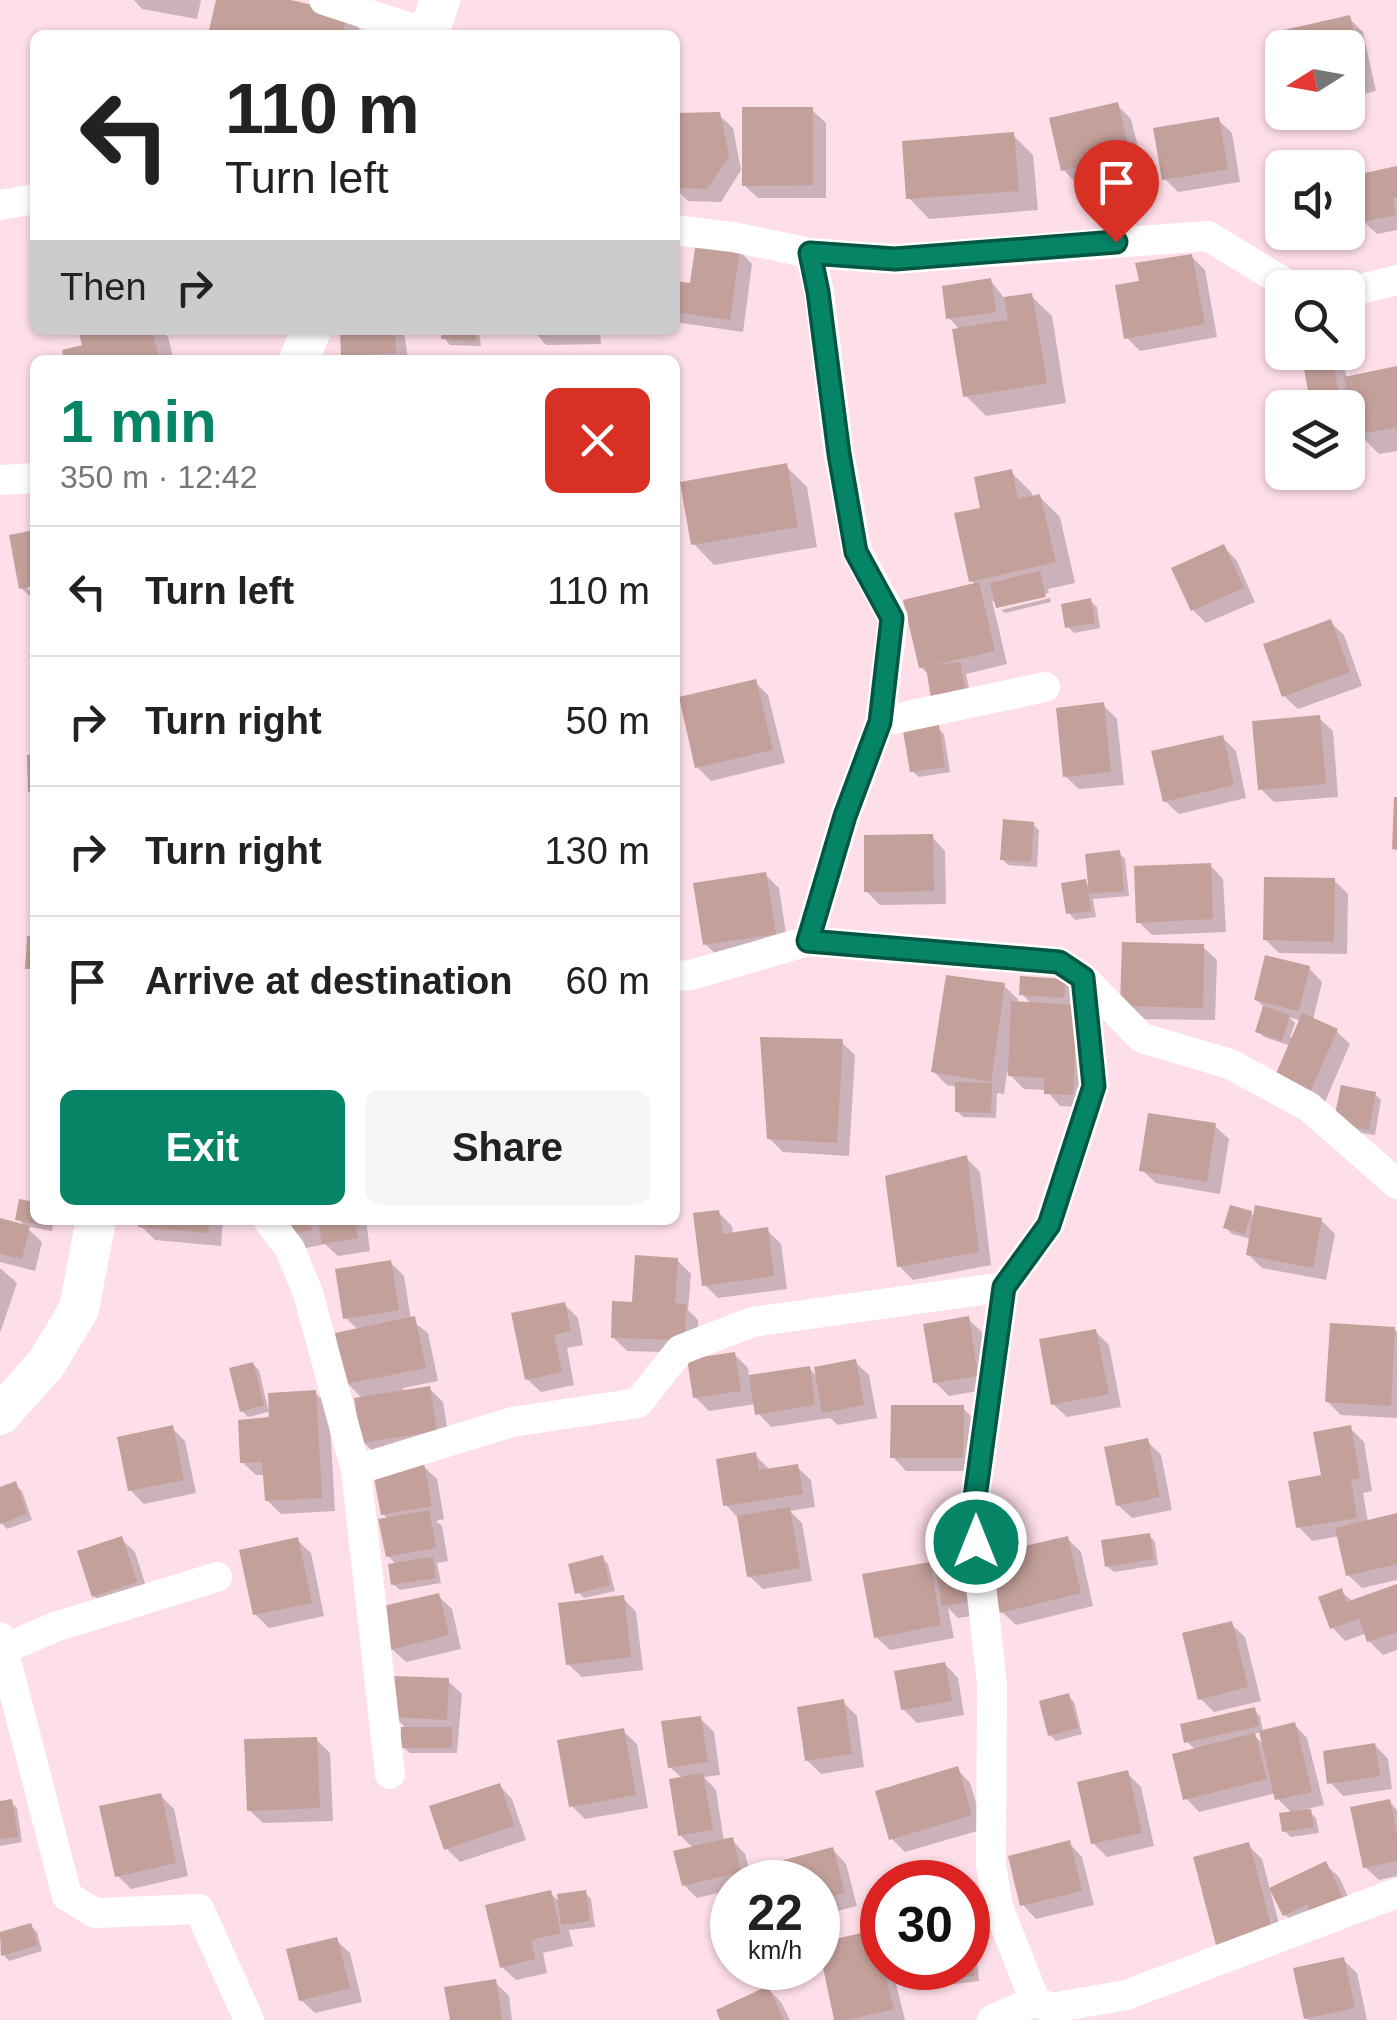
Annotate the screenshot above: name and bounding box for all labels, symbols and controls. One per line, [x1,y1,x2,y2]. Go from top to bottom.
north arrow [1265,30,1365,130]
map controls [1265,30,1365,490]
icon: left [60,70,190,200]
text: 110 m [225,70,420,148]
pin [1074,140,1159,243]
button: sound [1265,150,1365,250]
text: Turn left [225,152,388,203]
icon: arrive [1089,155,1144,210]
icon: right [167,260,222,315]
text: Then [60,266,147,308]
button: search [1265,270,1365,370]
text: 1 min [60,388,217,455]
button: close [545,388,650,493]
button: layers [1265,390,1365,490]
text: 350 m · 12:42 [60,459,257,495]
icon: left [60,564,115,619]
text: Turn left [145,570,294,612]
text: 110 m [547,570,650,612]
icon: right [60,694,115,749]
text: Turn right [145,700,322,742]
text: 50 m [566,700,650,742]
icon: right [60,824,115,879]
text: Turn right [145,830,322,872]
text: 130 m [544,830,650,872]
icon: arrive [60,954,115,1009]
text: Arrive at destination [145,960,512,1002]
text: 60 m [566,960,650,1002]
button: Exit [60,1090,345,1205]
button: Share [365,1090,650,1205]
position arrow [924,1490,1028,1594]
speed limit sign: 30 [860,1860,990,1990]
text: 22 [747,1885,803,1941]
text: km/h [748,1936,802,1964]

